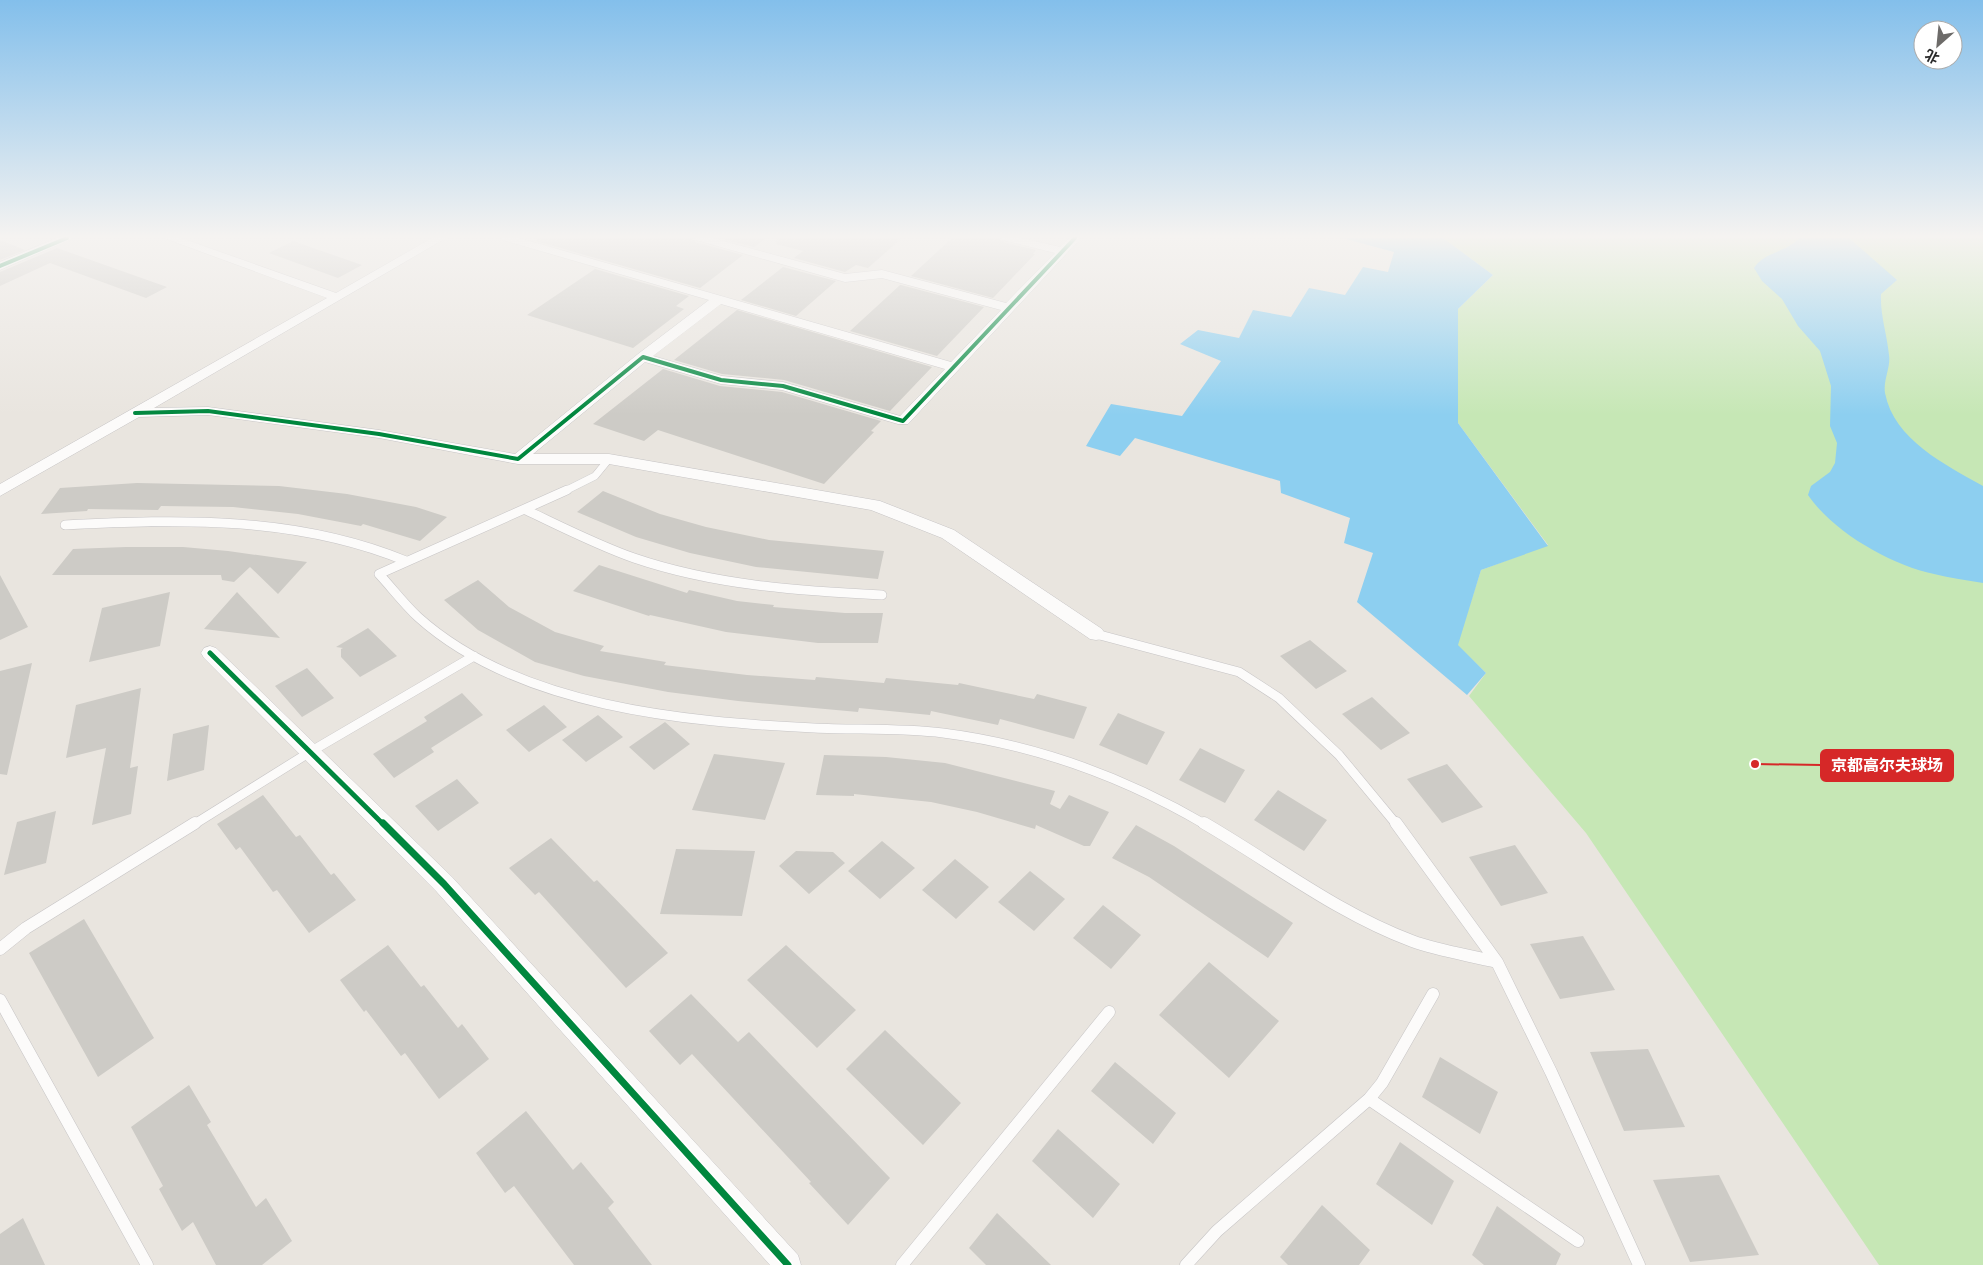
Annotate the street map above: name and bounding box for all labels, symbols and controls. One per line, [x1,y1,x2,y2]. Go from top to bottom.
north arrow [1913,20,1963,70]
text: 北 [1922,46,1942,67]
callout: 京都高尔夫球场 [1821,750,1953,781]
text: 京都高尔夫球场 [1831,756,1943,775]

